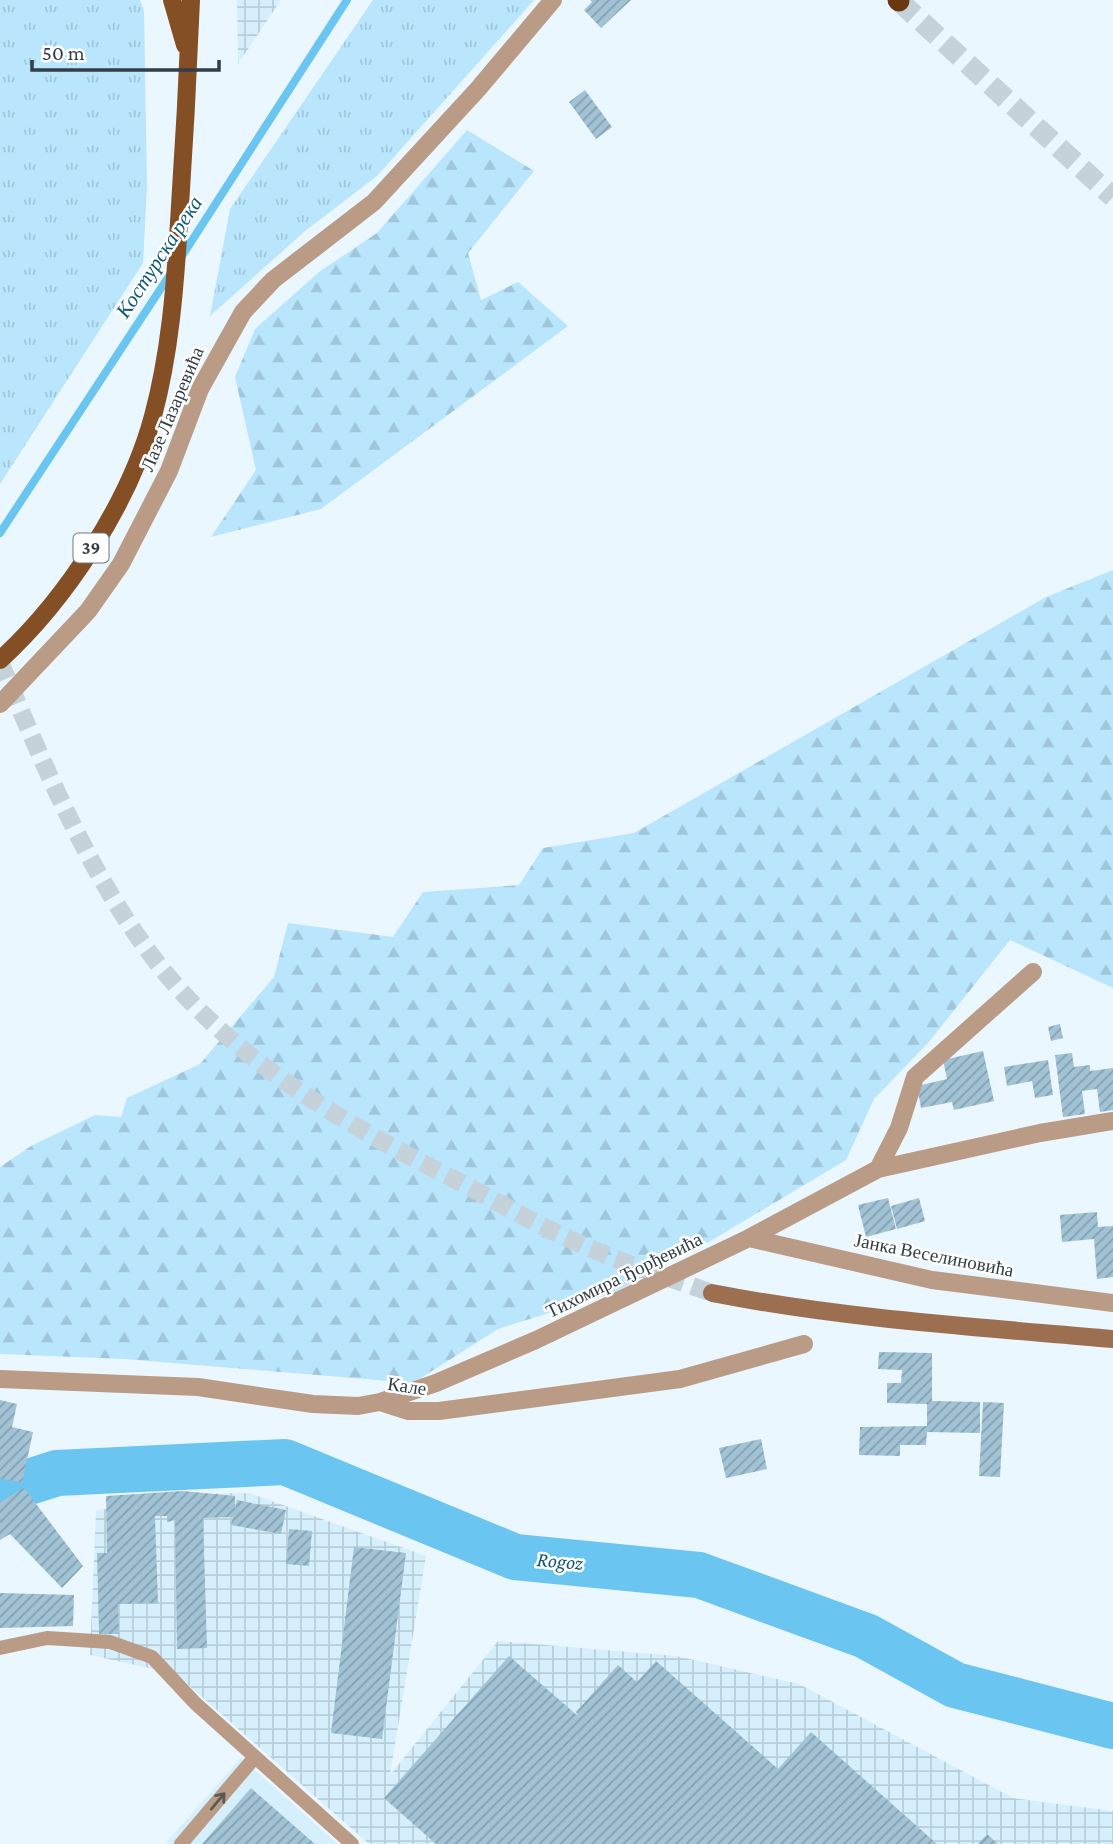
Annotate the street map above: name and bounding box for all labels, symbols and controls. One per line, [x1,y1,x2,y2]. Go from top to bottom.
scale bar [32,28,219,72]
text: 50 m [42,41,85,65]
water label: Костурска река [110,192,207,323]
street label: Лазе Лазаревића [136,343,208,474]
road number: 39 [74,534,108,562]
street label: Тихомира Ђорђевића [543,1228,706,1322]
street label: Јанка Веселиновића [852,1229,1016,1281]
street label: Кале [386,1373,428,1399]
water label: Rogoz [536,1547,585,1575]
one-way arrow [210,1792,226,1810]

